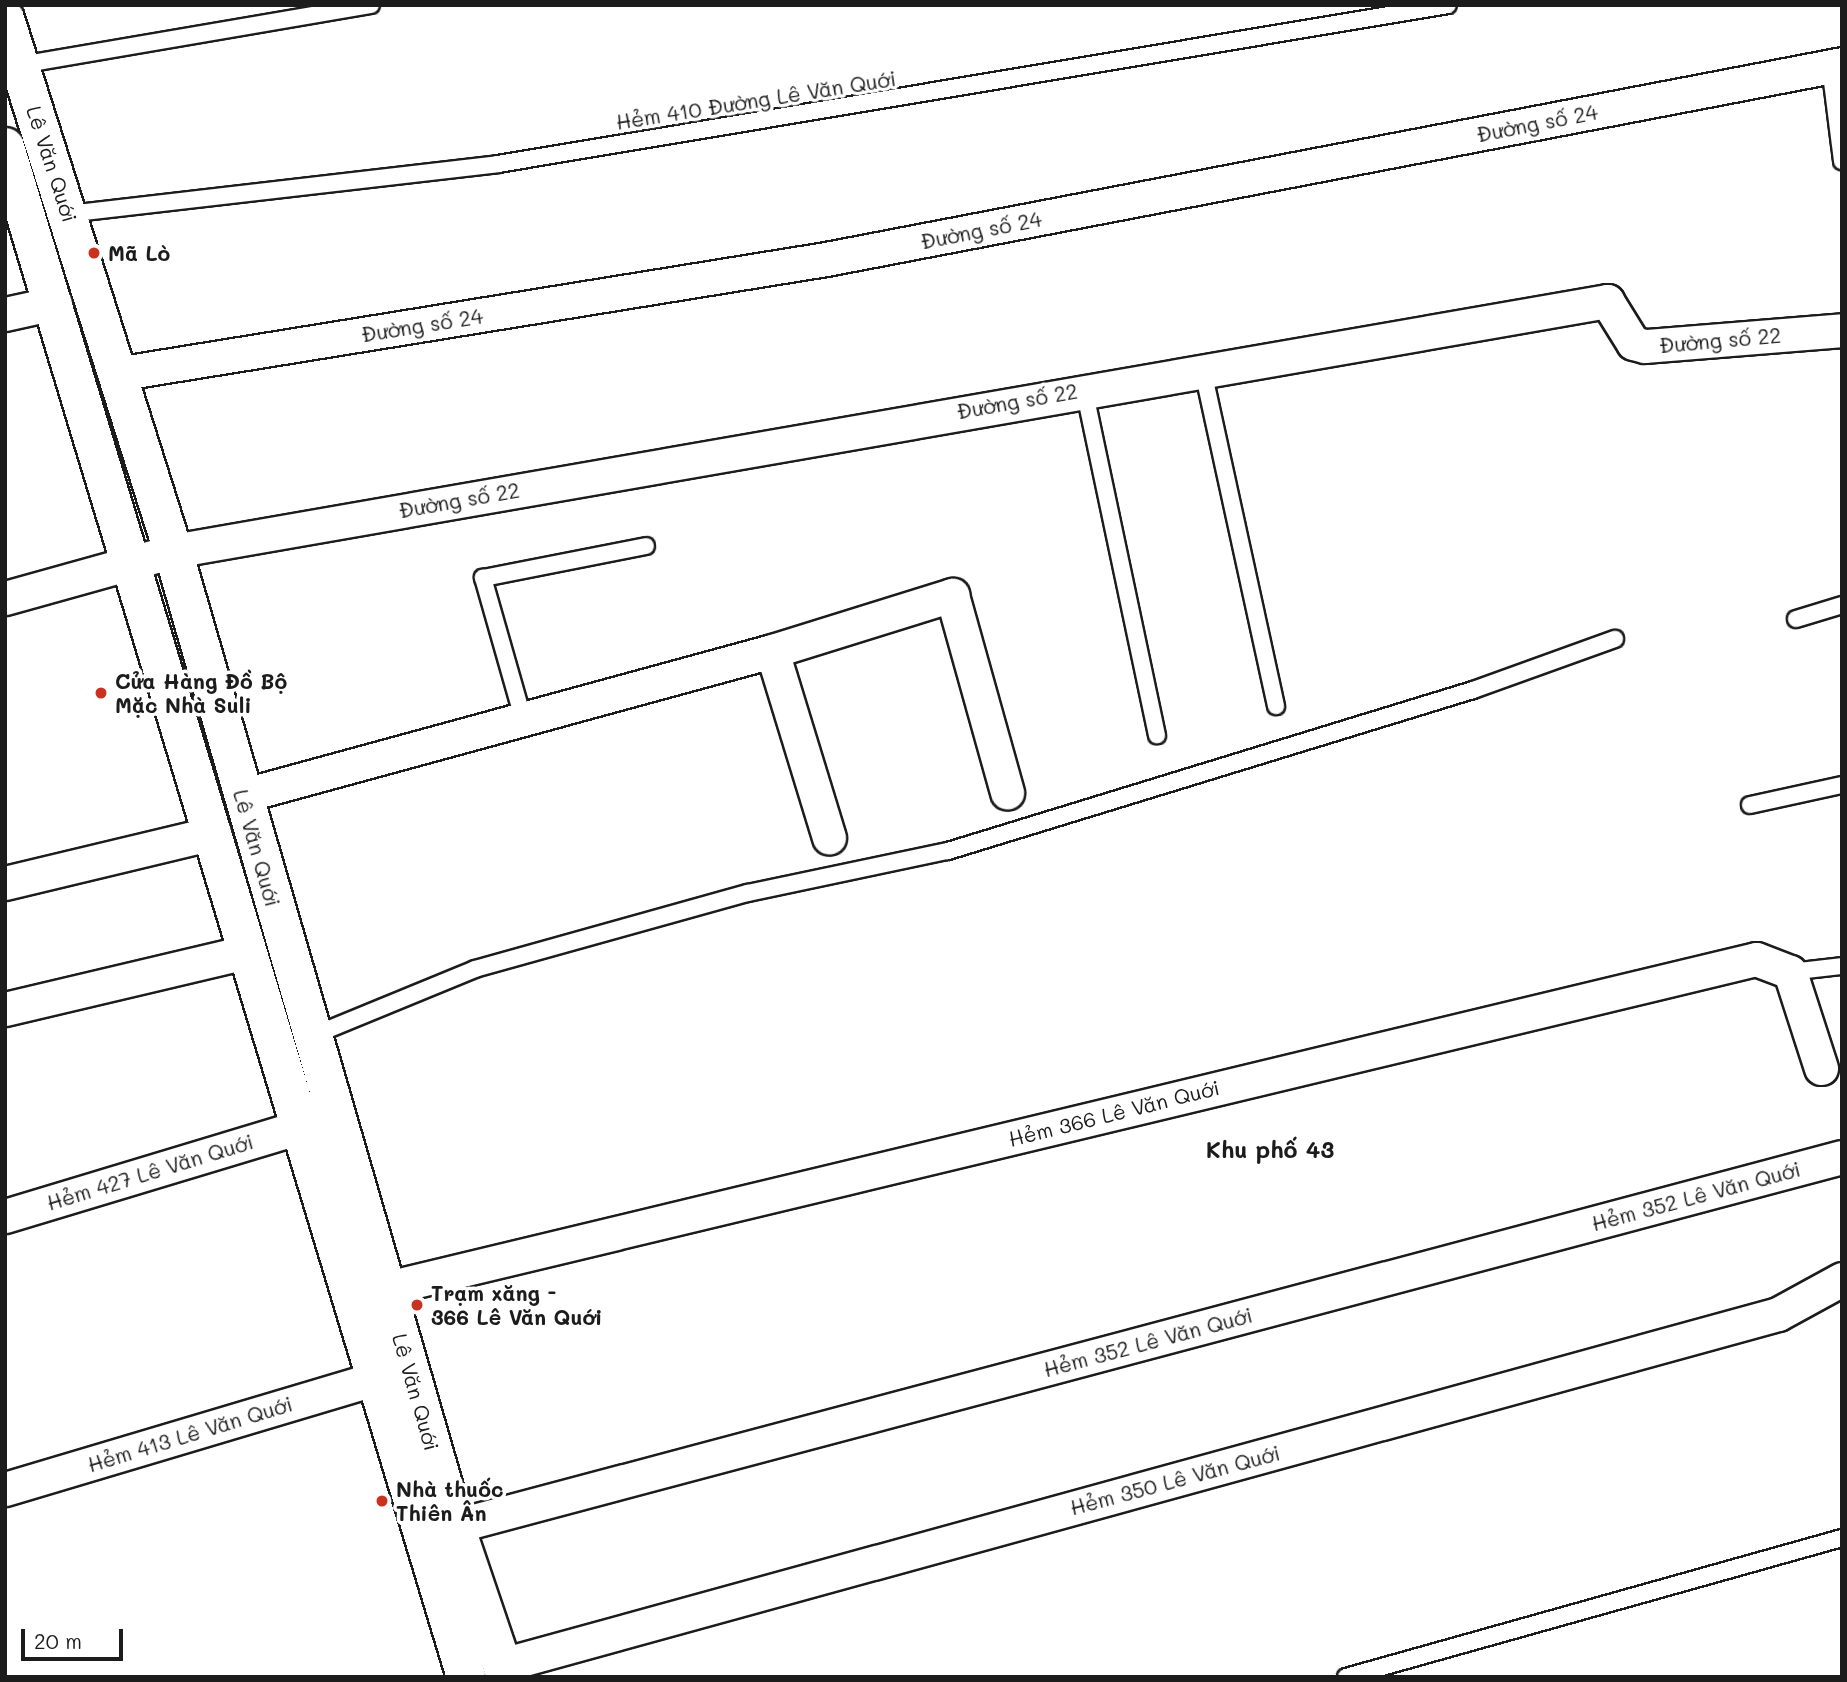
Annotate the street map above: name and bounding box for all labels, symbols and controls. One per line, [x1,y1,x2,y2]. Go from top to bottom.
street label: Hẻm 410 Đường Lê Văn Quới [614,65,898,135]
street label: Đường số 24 [1474,99,1600,147]
street label: Lê Văn Quới [21,103,83,225]
street label: Đường số 24 [918,206,1044,254]
place label: Mã Lò [108,240,170,266]
marker: Mã Lò [86,245,102,261]
street label: Đường số 24 [359,303,485,347]
street label: Đường số 22 [1658,322,1782,358]
street label: Đường số 22 [955,378,1079,424]
street label: Đường số 22 [397,477,521,523]
place label: Cửa Hàng Đồ Bộ Mặc Nhà Suli [115,668,287,718]
marker: Cửa Hàng Đồ Bộ Mặc Nhà Suli [93,685,109,701]
street label: Lê Văn Quới [228,786,286,910]
street label: Hẻm 366 Lê Văn Quới [1006,1075,1222,1151]
street label: Hẻm 427 Lê Văn Quới [44,1129,256,1215]
district label: Khu phố 43 [1206,1135,1334,1163]
street label: Hẻm 352 Lê Văn Quới [1589,1156,1803,1236]
place label: Trạm xăng - 366 Lê Văn Quới [431,1280,602,1330]
marker: Trạm xăng - 366 Lê Văn Quới [409,1297,425,1313]
street label: Hẻm 352 Lê Văn Quới [1041,1302,1255,1382]
street label: Lê Văn Quới [387,1330,445,1454]
street label: Hẻm 413 Lê Văn Quới [84,1391,296,1477]
street label: Hẻm 350 Lê Văn Quới [1067,1440,1283,1520]
place label: Nhà thuốc Thiên Ân [396,1476,503,1526]
marker: Nhà thuốc Thiên Ân [374,1493,390,1509]
scale bar [24,1616,126,1660]
text: 20 m [34,1627,82,1654]

